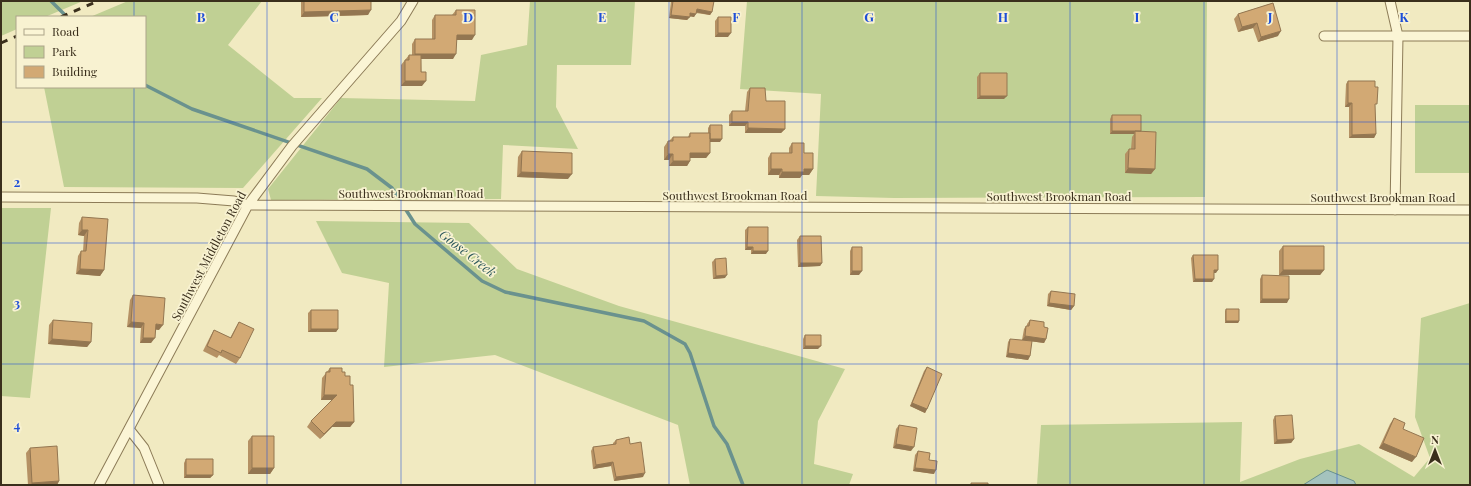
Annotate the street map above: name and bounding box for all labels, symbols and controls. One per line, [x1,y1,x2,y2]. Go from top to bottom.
text: B [197,8,206,25]
text: C [329,8,339,25]
text: D [463,8,473,25]
text: E [598,8,606,25]
text: F [732,8,740,25]
text: G [864,8,874,25]
text: H [998,8,1008,25]
text: I [1135,8,1140,25]
text: J [1267,8,1273,25]
text: K [1399,8,1409,25]
legend [16,16,146,88]
text: Road [52,23,79,39]
text: Park [52,43,77,59]
text: Building [52,63,98,79]
text: 2 [14,173,21,190]
street label: Southwest Brookman Road [338,185,484,201]
street label: Southwest Brookman Road [662,187,808,203]
street label: Southwest Middleton Road [167,188,249,323]
street label: Southwest Brookman Road [986,188,1132,204]
street label: Southwest Brookman Road [1310,189,1456,205]
water label: Goose Creek [436,225,500,280]
text: 3 [14,294,20,311]
text: 4 [14,416,21,433]
north arrow [1415,430,1455,470]
text: N [1431,432,1439,447]

